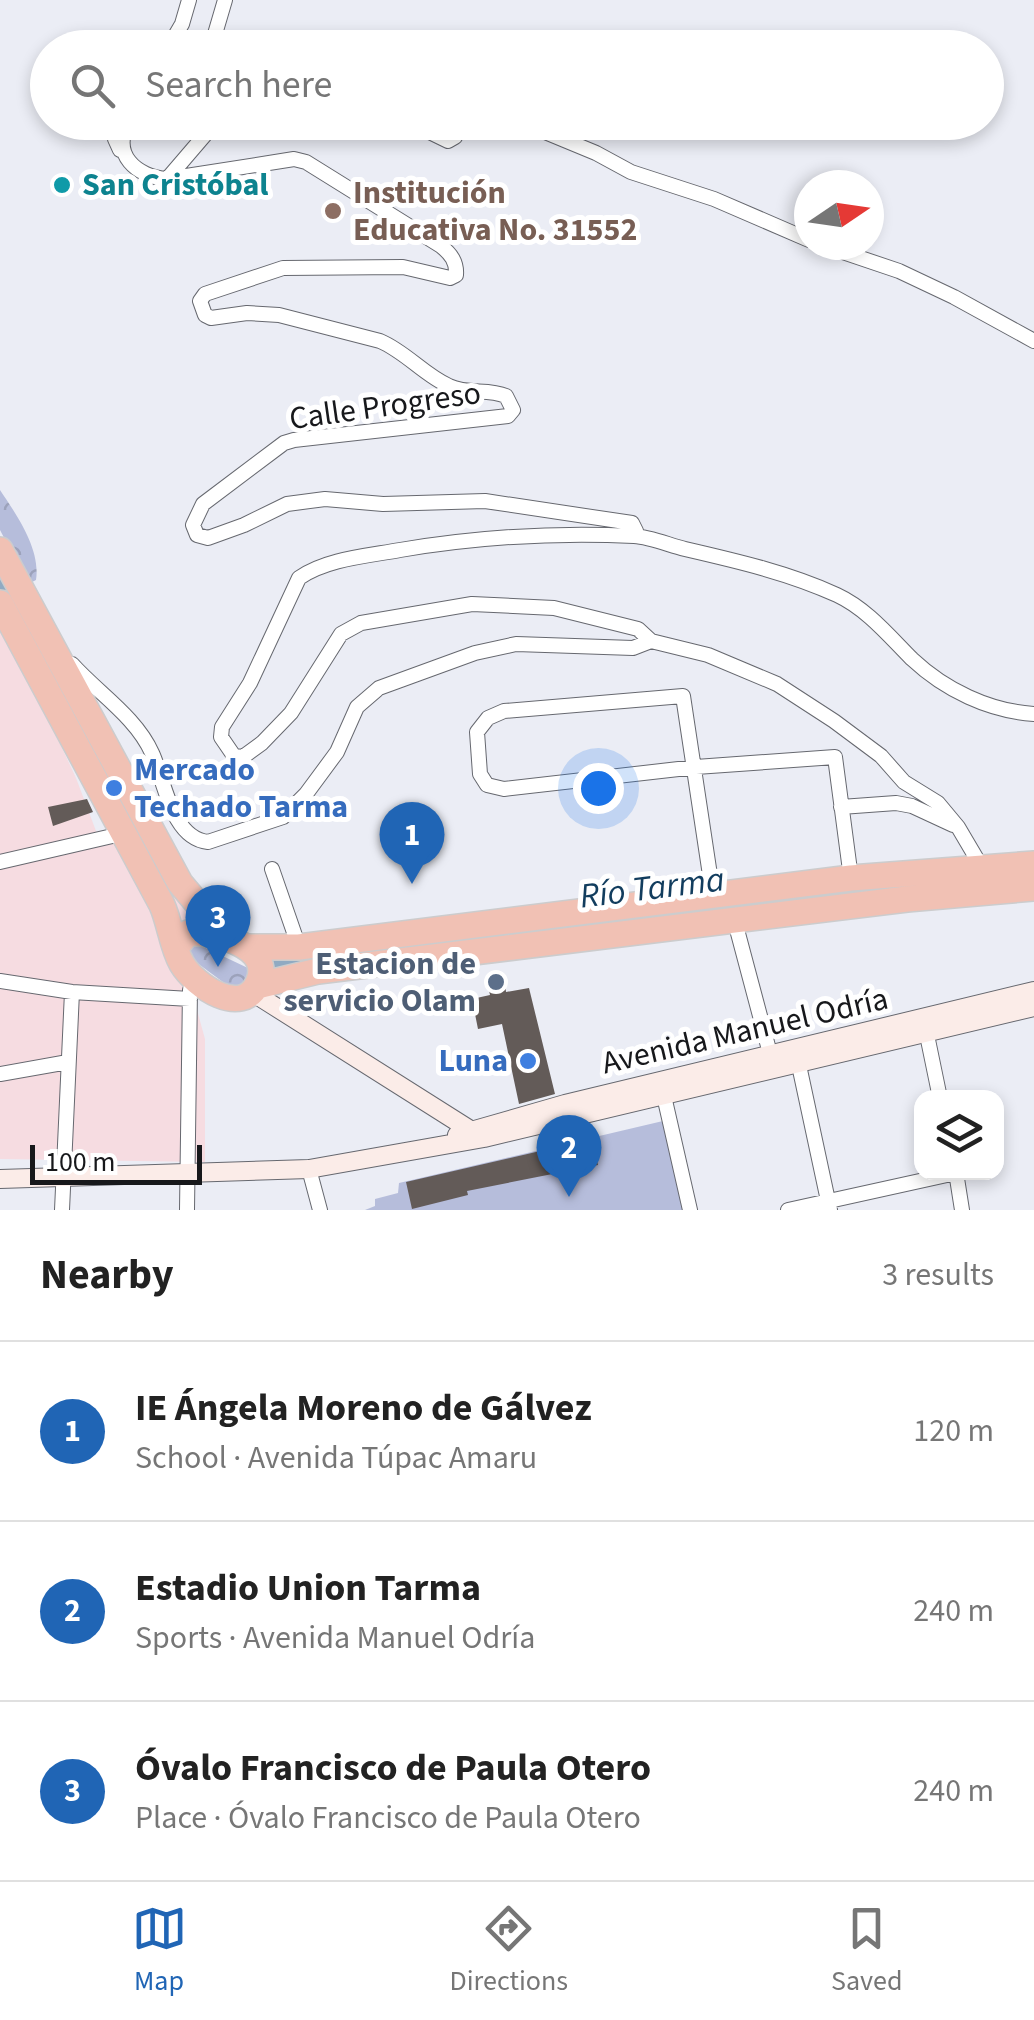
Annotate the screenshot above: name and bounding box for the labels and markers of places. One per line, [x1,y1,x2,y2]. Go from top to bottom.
place label: San Cristóbal [82,162,269,208]
place label: Institución Educativa No. 31552 [353,170,637,253]
marker: San Cristóbal [51,174,73,196]
marker: Institución Educativa No. 31552 [322,200,344,222]
place label: Mercado Techado Tarma [134,747,348,830]
marker: Mercado Techado Tarma [103,777,125,799]
pin: 1 [380,802,444,884]
pin: 3 [186,884,250,967]
place label: Estacion de servicio Olam [283,941,476,1024]
marker: Estacion de servicio Olam [485,971,507,993]
place label: Luna [438,1038,508,1084]
marker: Luna [517,1050,539,1072]
pin: 2 [536,1114,602,1197]

